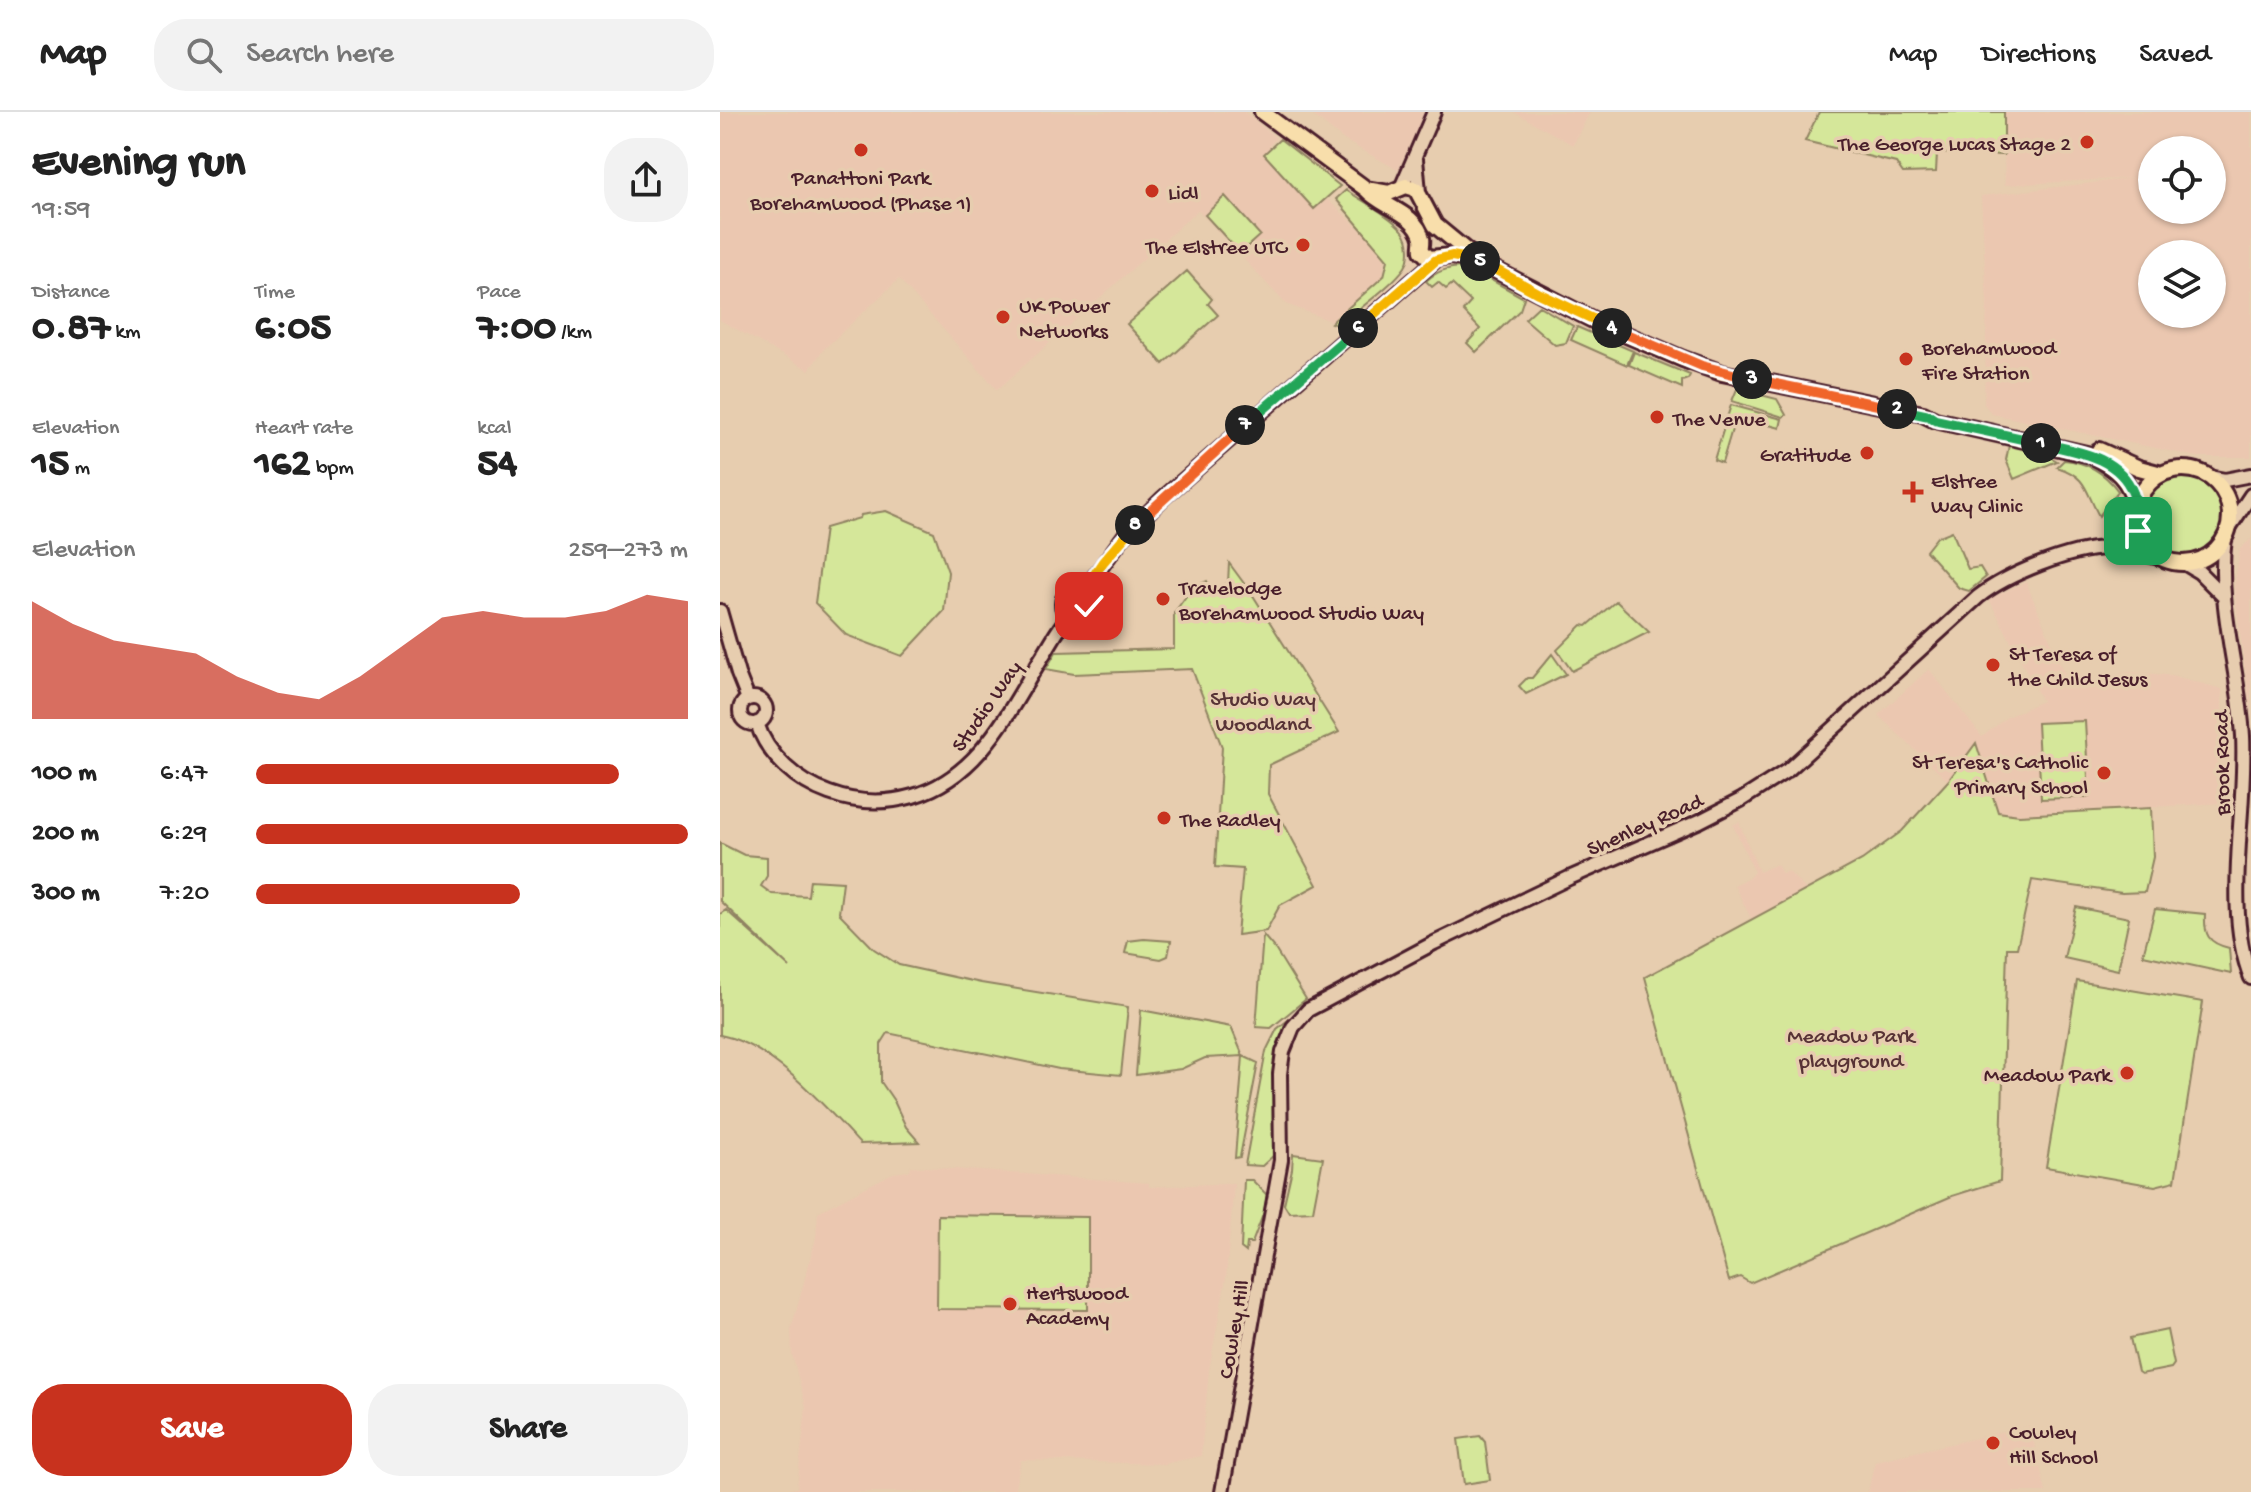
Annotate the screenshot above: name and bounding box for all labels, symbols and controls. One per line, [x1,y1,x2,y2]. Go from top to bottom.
search box [154,19,714,91]
text: Map [40,33,106,77]
icon: search [182,33,226,77]
text: Search here [246,38,394,73]
text: Map [1889,39,1937,72]
text: Directions [1981,39,2095,72]
text: Saved [2139,39,2211,72]
place label: The George Lucas Stage 2 [1836,133,2071,159]
marker: The George Lucas Stage 2 [2078,133,2096,151]
map controls [2138,136,2226,328]
button: locate [2138,136,2226,224]
button: share [604,138,688,222]
text: Evening run [32,139,245,191]
marker: Panattoni Park Borehamwood (Phase 1) [852,141,870,159]
place label: Panattoni Park Borehamwood (Phase 1) [749,167,972,218]
marker: Lidl [1143,182,1161,200]
place label: Lidl [1168,182,1199,208]
text: 19:59 [32,195,90,226]
place label: The Elstree UTC [1144,236,1289,262]
marker: The Elstree UTC [1294,236,1312,254]
button: layers [2138,240,2226,328]
pin: 5 [1460,241,1500,281]
text: 5 [1474,248,1486,274]
text: Distance [32,280,110,306]
text: Time [255,280,295,306]
text: Pace [477,280,521,306]
place label: UK Power Networks [1019,295,1111,346]
text: 0.87 [32,306,110,353]
text: 6:05 [255,306,331,353]
text: 7:00 [477,306,556,353]
marker: UK Power Networks [994,308,1012,326]
pin: 6 [1338,308,1378,348]
pin: 4 [1592,308,1632,348]
text: 6 [1352,315,1364,341]
text: 4 [1607,315,1617,341]
text: km [110,320,141,346]
text: /km [556,320,592,346]
place label: Borehamwood Fire Station [1921,337,2058,388]
marker: Borehamwood Fire Station [1897,350,1915,368]
pin: 3 [1732,359,1772,399]
text: 3 [1746,366,1758,392]
pin: 2 [1877,389,1917,429]
text: 2 [1892,396,1902,422]
pin: 7 [1225,405,1265,445]
marker: The Venue [1648,408,1666,426]
place label: The Venue [1671,408,1766,434]
text: 7 [1239,412,1251,438]
text: Elevation [32,416,119,442]
text: Heart rate [255,416,353,442]
text: kcal [477,416,512,442]
pin: 1 [2021,423,2061,463]
text: 1 [2037,430,2045,456]
text: 15 [32,442,69,489]
text: 162 [255,442,311,489]
text: 54 [477,442,517,489]
place label: Gratitude [1760,444,1852,470]
marker: Gratitude [1858,444,1876,462]
text: m [69,456,90,482]
text: bpm [311,456,354,482]
place label: Elstree Way Clinic [1931,470,2024,521]
marker: Elstree Way Clinic [1902,481,1924,503]
pin [2104,497,2172,565]
pin: 8 [1115,505,1155,545]
icon: arrive [2116,509,2160,553]
text: 8 [1129,512,1141,538]
text: Elevation [32,536,135,567]
text: 259–273 m [568,536,688,567]
pin [1055,572,1123,640]
place label: Travelodge Borehamwood Studio Way [1177,577,1424,628]
icon: check [1067,584,1111,628]
marker: Travelodge Borehamwood Studio Way [1154,590,1172,608]
place label: St Teresa of the Child Jesus [2007,643,2148,694]
street label: Studio Way [947,656,1029,758]
marker: St Teresa of the Child Jesus [1984,656,2002,674]
park label: Studio Way Woodland [1210,688,1316,739]
street label: Brook Road [2210,708,2238,817]
place label: St Teresa's Catholic Primary School [1912,751,2090,802]
text: 100 m [32,759,97,790]
text: 6:47 [160,759,207,790]
marker: St Teresa's Catholic Primary School [2095,764,2113,782]
street label: Shenley Road [1584,789,1710,864]
marker: The Radley [1155,809,1173,827]
place label: The Radley [1178,809,1281,835]
text: 200 m [32,819,99,850]
text: 6:29 [160,819,207,850]
text: 300 m [32,879,100,910]
text: 7:20 [160,879,209,910]
park label: Meadow Park playground [1787,1025,1917,1076]
place label: Meadow Park [1984,1064,2113,1090]
marker: Meadow Park [2118,1064,2136,1082]
street label: Cowley Hill [1214,1278,1257,1381]
place label: Hertswood Academy [1026,1282,1130,1333]
marker: Hertswood Academy [1001,1295,1019,1313]
button: Save [32,1384,352,1476]
button: Share [368,1384,688,1476]
place label: Cowley Hill School [2009,1421,2099,1472]
marker: Cowley Hill School [1984,1434,2002,1452]

